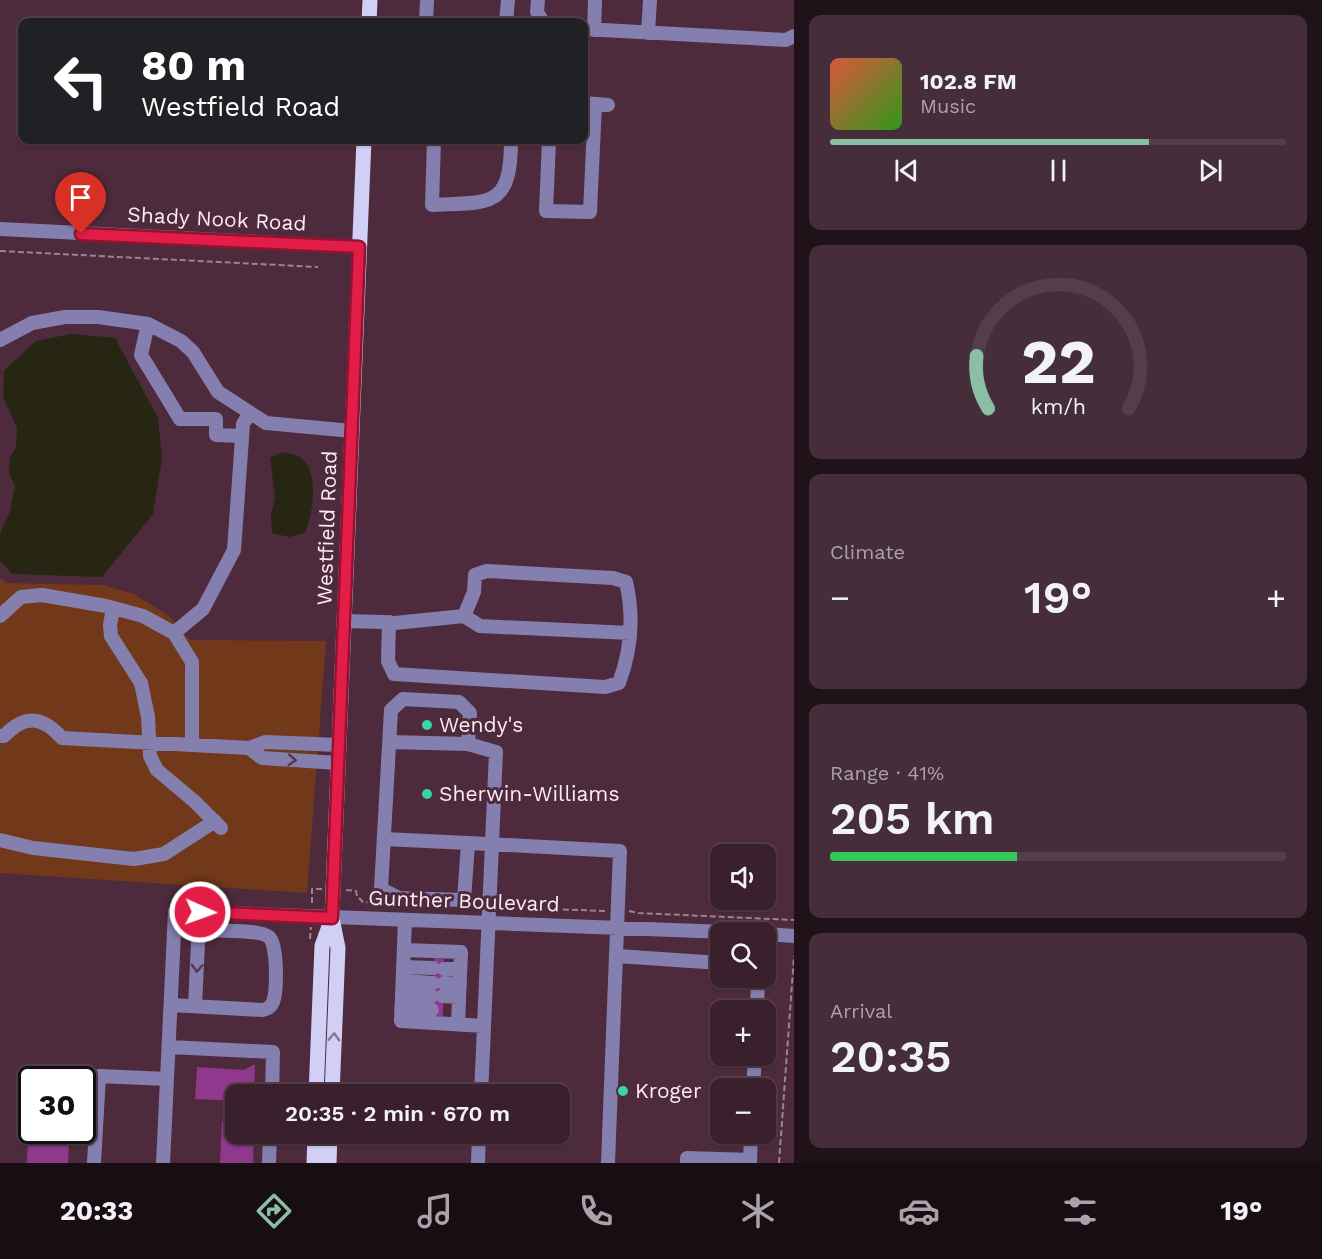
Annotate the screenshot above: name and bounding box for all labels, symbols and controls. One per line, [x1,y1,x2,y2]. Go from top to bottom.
text: 80 m [141,41,246,90]
icon: left [42,42,120,120]
text: 102.8 FM [920,69,1017,94]
text: Westfield Road [141,91,340,123]
text: Music [920,94,976,118]
icon: previous [890,154,923,187]
icon: pause [1042,154,1075,187]
icon: next [1194,154,1227,187]
pin [55,172,106,234]
icon: arrive [64,181,97,214]
street label: Shady Nook Road [127,201,307,236]
text: 22 [1021,325,1095,398]
text: km/h [1030,394,1086,419]
street label: Westfield Road [311,450,342,606]
text: Climate [830,540,905,564]
text: 19° [1024,571,1092,624]
text: − [830,578,850,617]
text: + [1266,578,1286,617]
place label: Wendy's [439,712,523,737]
marker: Wendy's [420,718,434,732]
one-way arrow [287,753,296,766]
text: Range · 41% [830,761,944,785]
place label: Sherwin-Williams [439,781,619,806]
marker: Sherwin-Williams [420,787,434,801]
text: 205 km [830,792,995,845]
map controls [710,844,776,1144]
button: sound [710,844,776,910]
position arrow [168,880,232,944]
street label: Gunther Boulevard [368,885,560,916]
button: search [710,922,776,988]
one-way arrow [191,964,204,973]
text: Arrival [830,999,892,1023]
button: + [710,1000,776,1066]
text: 20:35 [830,1030,951,1083]
one-way arrow [328,1032,341,1041]
speed limit sign: 30 [18,1066,96,1144]
place label: Kroger [635,1078,702,1103]
button: − [710,1078,776,1144]
marker: Kroger [616,1084,630,1098]
text: 20:35 · 2 min · 670 m [285,1101,510,1126]
icon: directions [253,1190,295,1232]
icon: music [414,1190,456,1232]
icon: phone [575,1190,617,1232]
icon: climate [737,1190,779,1232]
icon: car [898,1190,940,1232]
icon: filters [1059,1190,1101,1232]
text: 20:33 [60,1195,133,1227]
text: 19° [1221,1195,1262,1227]

